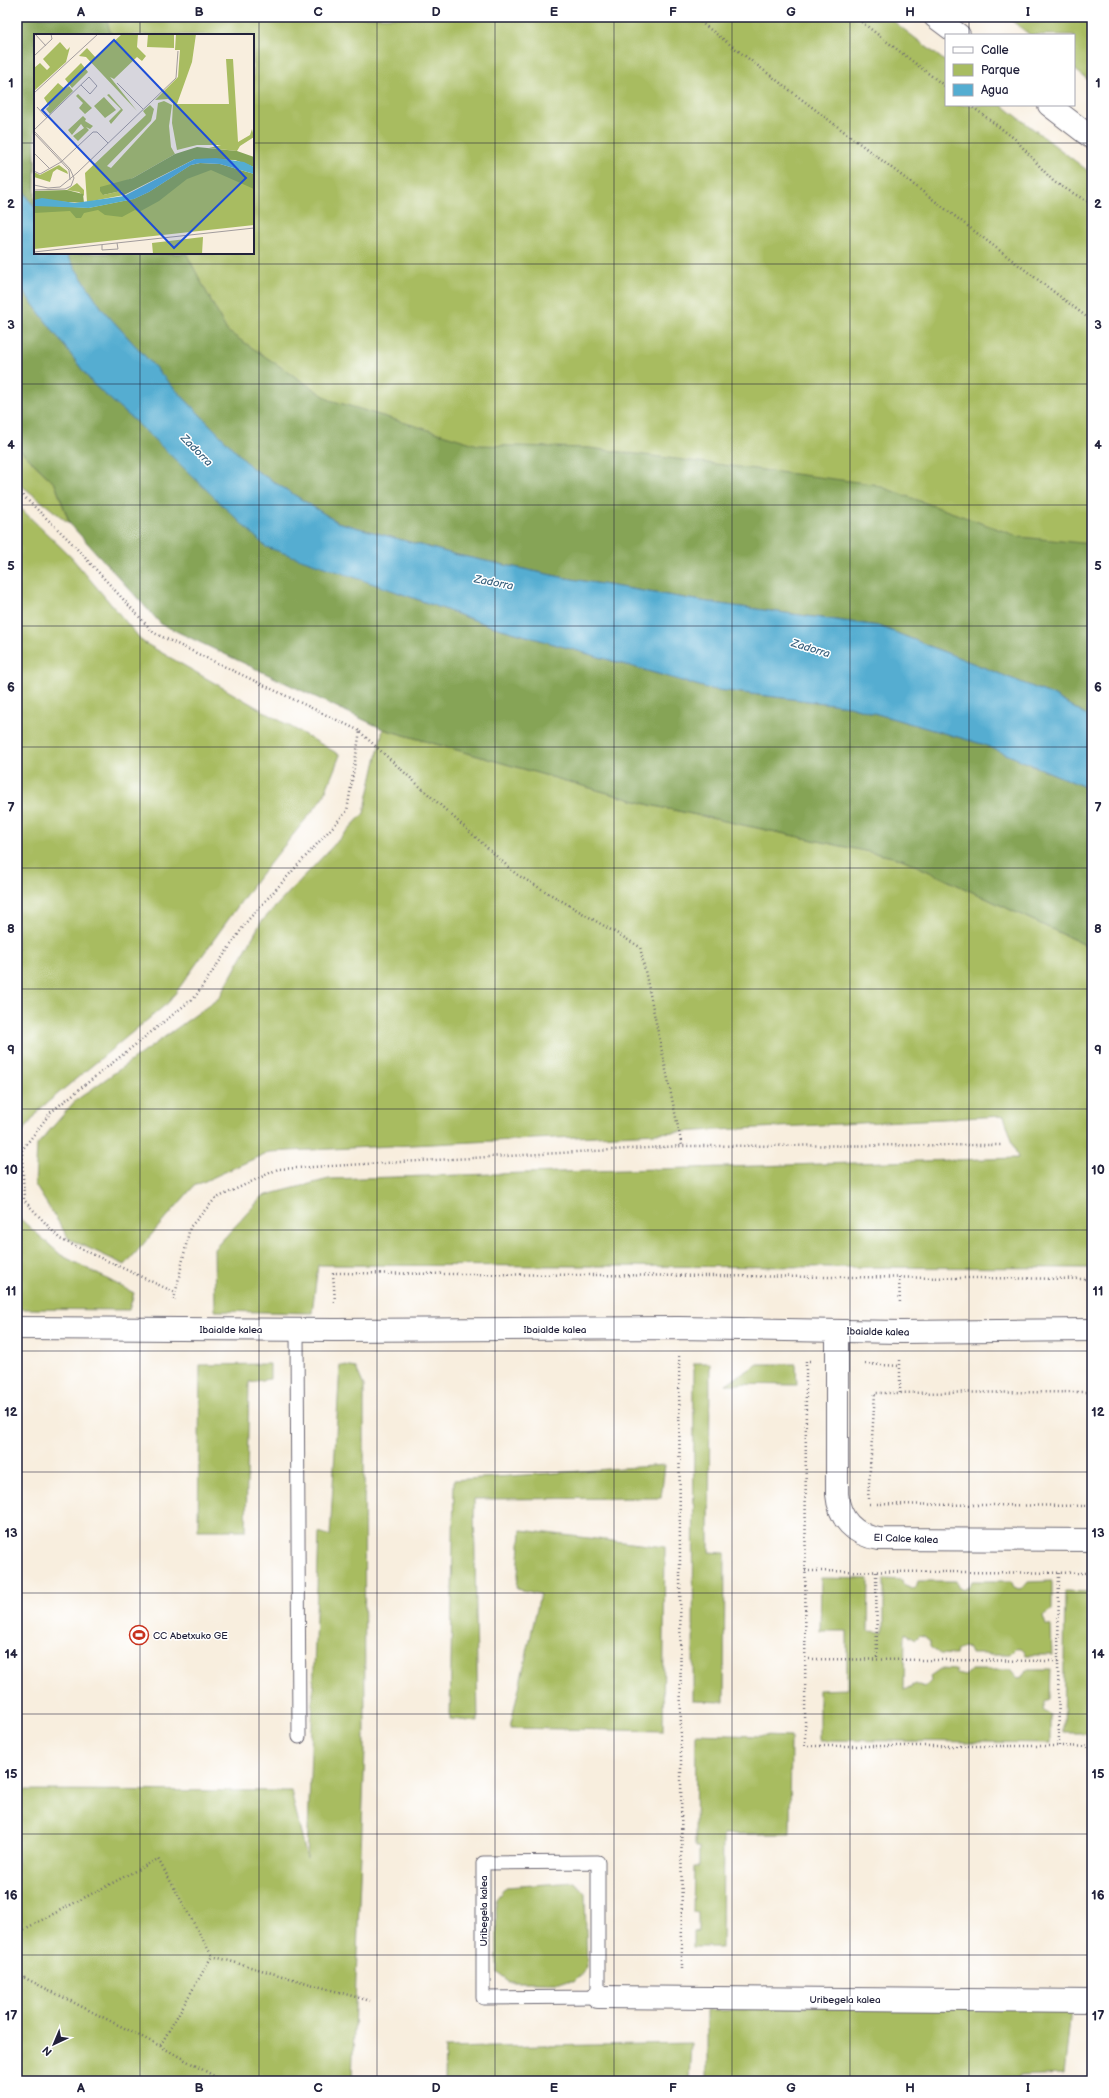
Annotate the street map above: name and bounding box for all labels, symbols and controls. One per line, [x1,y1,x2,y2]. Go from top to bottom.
text: A [76,4,85,20]
text: B [194,4,204,20]
text: C [313,4,323,20]
text: D [431,4,441,20]
text: E [550,4,559,20]
text: F [669,4,677,20]
text: G [786,4,796,20]
text: H [905,4,915,20]
text: I [1026,4,1030,20]
inset map [34,34,254,254]
legend [945,34,1075,106]
text: Calle [981,43,1009,58]
text: Parque [981,63,1020,78]
text: 1 [8,75,14,91]
text: 1 [1095,75,1101,91]
text: Agua [981,83,1009,98]
text: 2 [7,196,15,212]
text: 2 [1094,196,1102,212]
text: 3 [7,317,15,333]
text: 3 [1094,317,1102,333]
water label: Zadorra [177,431,215,469]
text: 4 [7,437,15,453]
text: 4 [1094,437,1102,453]
text: 5 [7,558,15,574]
text: 5 [1094,558,1102,574]
water label: Zadorra [472,572,515,593]
water label: Zadorra [789,636,832,660]
text: 6 [7,679,15,695]
text: 6 [1094,679,1102,695]
text: 7 [7,800,15,816]
text: 7 [1094,800,1102,816]
text: 8 [7,921,15,937]
text: 8 [1094,921,1102,937]
text: 9 [7,1042,15,1058]
text: 9 [1094,1042,1102,1058]
text: 10 [4,1162,18,1178]
text: 10 [1091,1162,1105,1178]
text: 11 [6,1283,16,1299]
text: 11 [1093,1283,1103,1299]
street label: Ibaialde kalea [199,1324,263,1336]
street label: Ibaialde kalea [523,1324,587,1336]
street label: Ibaialde kalea [846,1325,910,1339]
text: 12 [4,1404,18,1420]
text: 12 [1091,1404,1105,1420]
text: 13 [4,1525,18,1541]
text: 13 [1091,1525,1105,1541]
street label: El Calce kalea [874,1532,939,1546]
sports icon: CC Abetxuko GE [128,1624,150,1646]
place label: CC Abetxuko GE [153,1630,228,1642]
text: 14 [4,1646,18,1662]
text: 14 [1091,1646,1105,1662]
text: 15 [5,1766,18,1782]
text: 15 [1092,1766,1105,1782]
street label: Uribegela kalea [478,1875,490,1947]
text: 16 [4,1887,18,1903]
text: 16 [1091,1887,1105,1903]
street label: Uribegela kalea [809,1994,881,2006]
text: 17 [5,2008,17,2024]
text: 17 [1092,2008,1104,2024]
north arrow [34,2024,74,2064]
text: N [40,2043,55,2058]
text: A [76,2080,85,2096]
text: B [194,2080,204,2096]
text: C [313,2080,323,2096]
text: D [431,2080,441,2096]
text: E [550,2080,559,2096]
text: F [669,2080,677,2096]
text: G [786,2080,796,2096]
text: H [905,2080,915,2096]
text: I [1026,2080,1030,2096]

